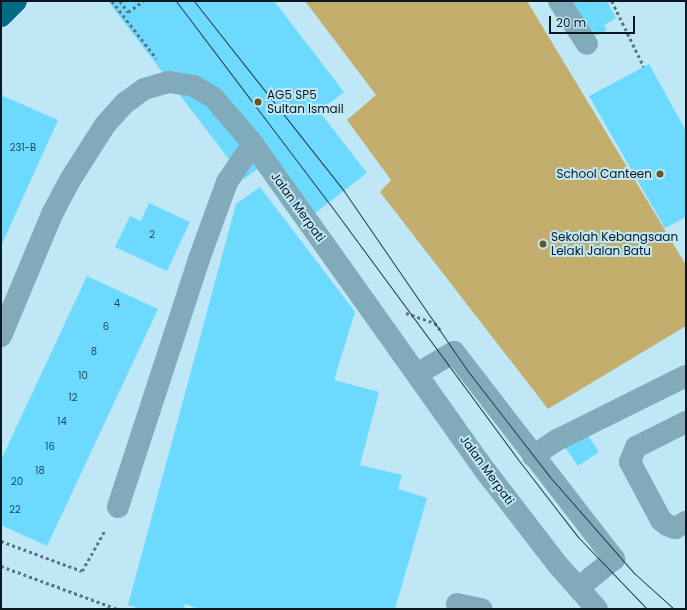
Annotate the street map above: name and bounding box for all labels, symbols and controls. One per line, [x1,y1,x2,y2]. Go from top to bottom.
scale bar [551,8,637,34]
text: 20 m [556,14,586,31]
place label: AG5 SP5 Sultan Ismail [267,88,344,116]
marker: AG5 SP5 Sultan Ismail [252,96,264,108]
house number: 231-B [10,142,36,154]
place label: School Canteen [556,167,652,181]
marker: School Canteen [655,169,665,179]
street label: Jalan Merpati [268,170,328,244]
house number: 2 [149,229,155,241]
place label: Sekolah Kebangsaan Lelaki Jalan Batu [551,230,678,258]
marker: Sekolah Kebangsaan Lelaki Jalan Batu [538,239,548,249]
house number: 4 [114,298,120,310]
house number: 6 [103,321,109,333]
house number: 8 [91,346,97,358]
house number: 10 [78,370,88,382]
house number: 12 [69,392,77,404]
house number: 14 [57,416,67,428]
street label: Jalan Merpati [457,433,517,507]
house number: 16 [45,441,55,453]
house number: 18 [35,465,45,477]
house number: 20 [11,476,23,488]
house number: 22 [9,504,21,516]

